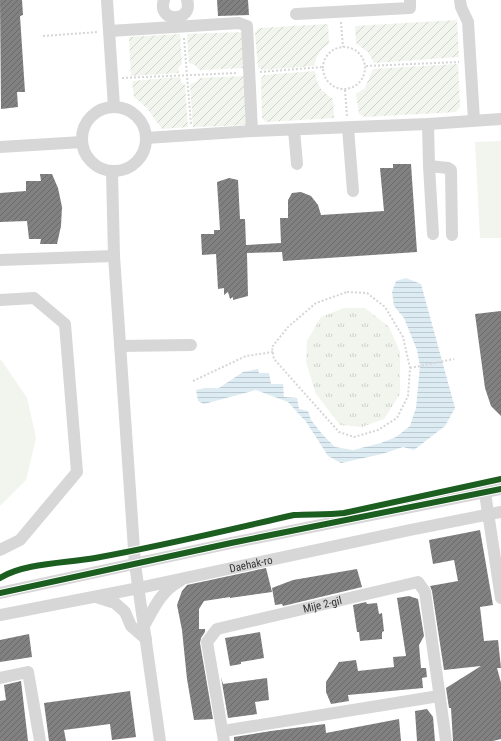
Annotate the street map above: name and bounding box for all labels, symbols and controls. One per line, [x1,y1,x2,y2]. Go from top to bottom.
street label: Daehak-ro [228,553,274,575]
street label: Mije 2-gil [302,594,343,615]

